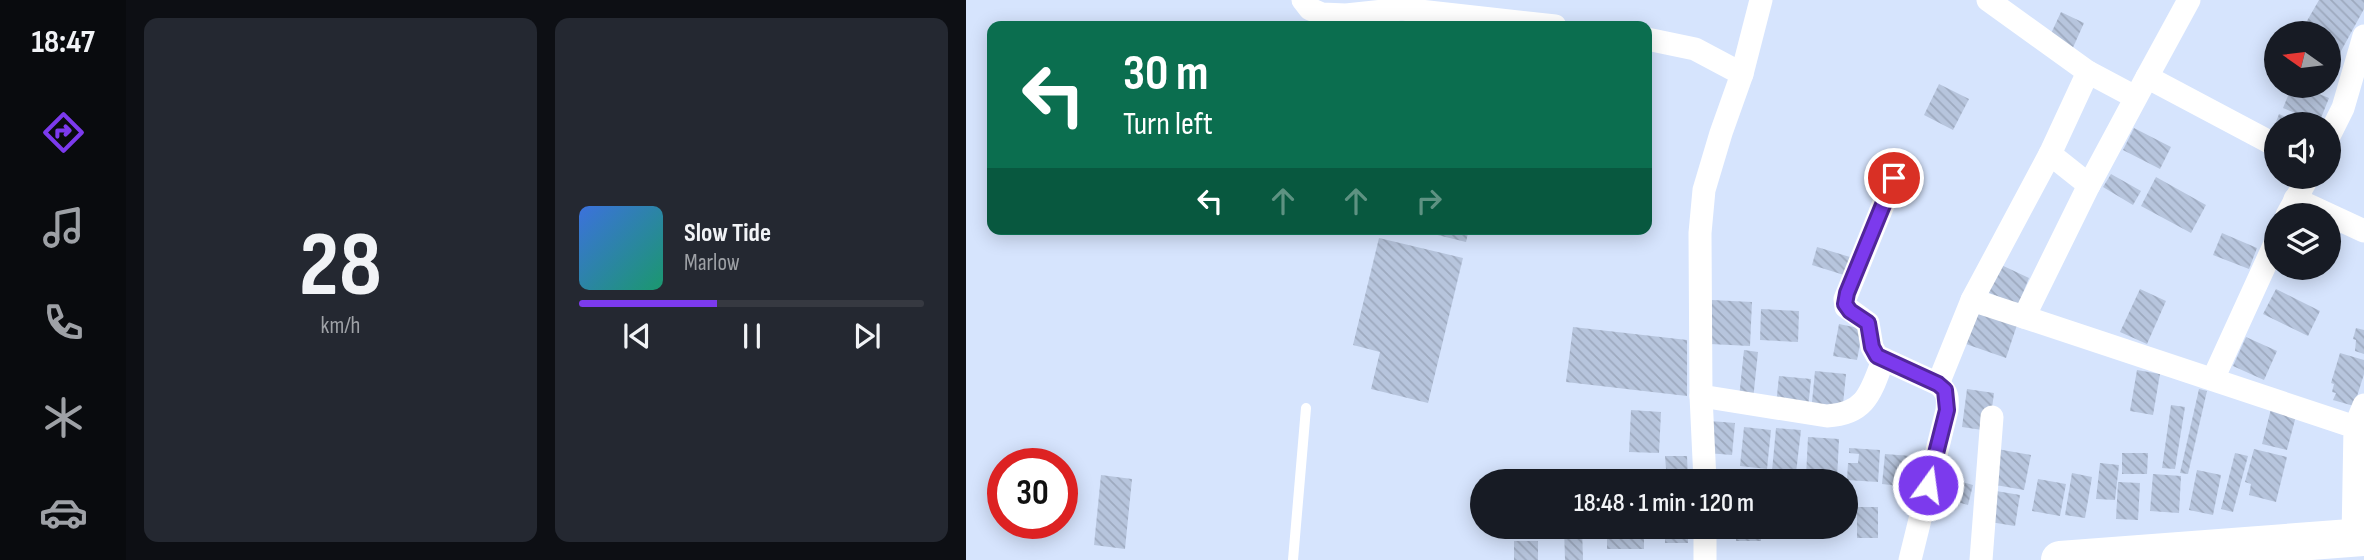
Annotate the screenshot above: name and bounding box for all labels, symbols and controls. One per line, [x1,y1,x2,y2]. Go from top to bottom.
north arrow [2264,21,2342,98]
map controls [2264,21,2341,280]
text: 18:47 [31,23,95,62]
text: 30 m [1123,45,1208,104]
icon: left [1008,49,1099,140]
text: Turn left [1123,105,1213,144]
icon: directions [39,108,88,157]
button: sound [2264,112,2341,189]
pin [1864,148,1924,208]
icon: arrive [1875,159,1913,197]
icon: left [1191,182,1229,220]
icon: ahead [1264,182,1302,220]
icon: ahead [1337,182,1375,220]
icon: right [1410,182,1448,220]
icon: music [39,203,88,252]
button: layers [2264,203,2341,280]
text: 28 [299,212,382,321]
text: Slow Tide [684,218,771,249]
text: Marlow [684,249,740,277]
icon: phone [39,298,88,347]
text: km/h [321,312,360,340]
icon: previous [618,317,656,355]
icon: pause [733,317,771,355]
icon: next [848,317,886,355]
icon: climate [39,393,88,442]
speed limit sign: 30 [987,448,1078,539]
position arrow [1891,448,1965,522]
icon: car [39,488,88,537]
text: 18:48 · 1 min · 120 m [1574,488,1754,519]

